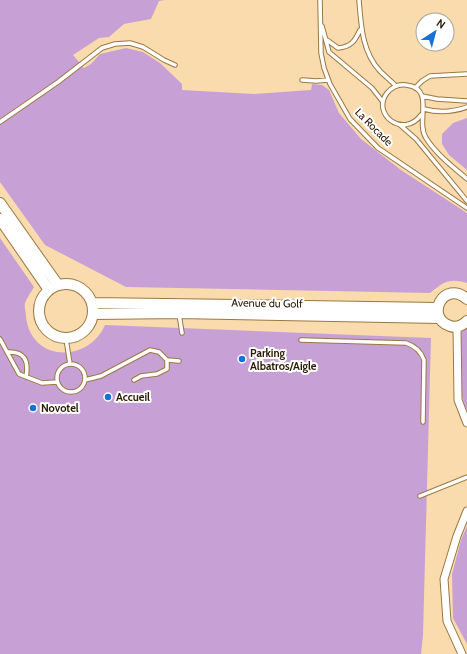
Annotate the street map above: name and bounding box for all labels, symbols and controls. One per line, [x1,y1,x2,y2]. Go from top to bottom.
north arrow [415,12,455,52]
text: N [434,16,448,32]
street label: La Rocade [352,105,396,149]
street label: Avenue du Golf [231,295,303,311]
place label: Parking Albatros/Aigle [250,346,317,373]
marker: Parking Albatros/Aigle [237,354,247,364]
place label: Accueil [116,390,150,404]
marker: Accueil [103,392,113,402]
place label: Novotel [41,401,79,415]
marker: Novotel [28,403,38,413]

